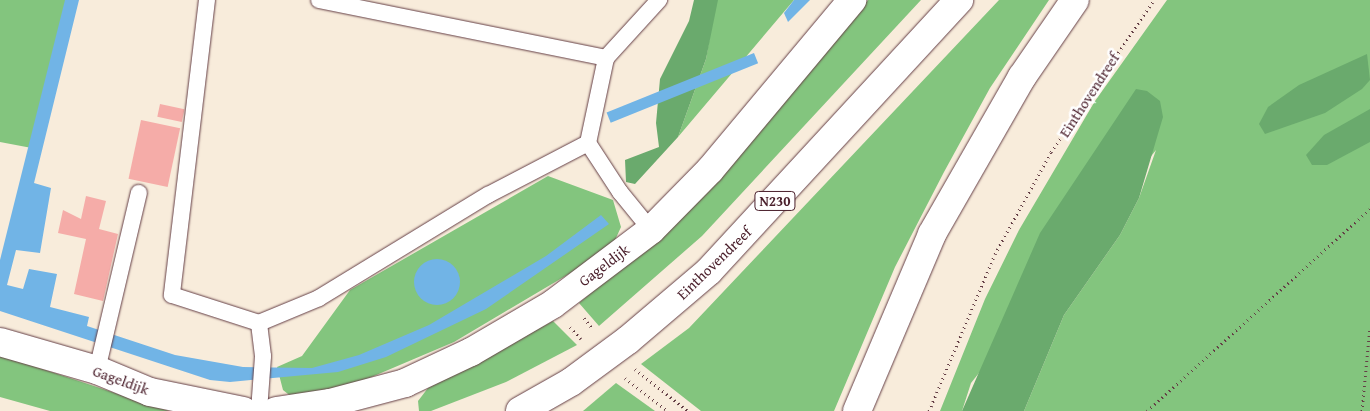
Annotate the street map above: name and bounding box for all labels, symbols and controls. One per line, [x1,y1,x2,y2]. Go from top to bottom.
street label: Einthovendreef [1055,50,1123,140]
road number: N230 [754,190,796,212]
street label: Einthovendreef [673,223,755,303]
street label: Gageldijk [575,240,633,290]
street label: Gageldijk [90,362,152,398]

